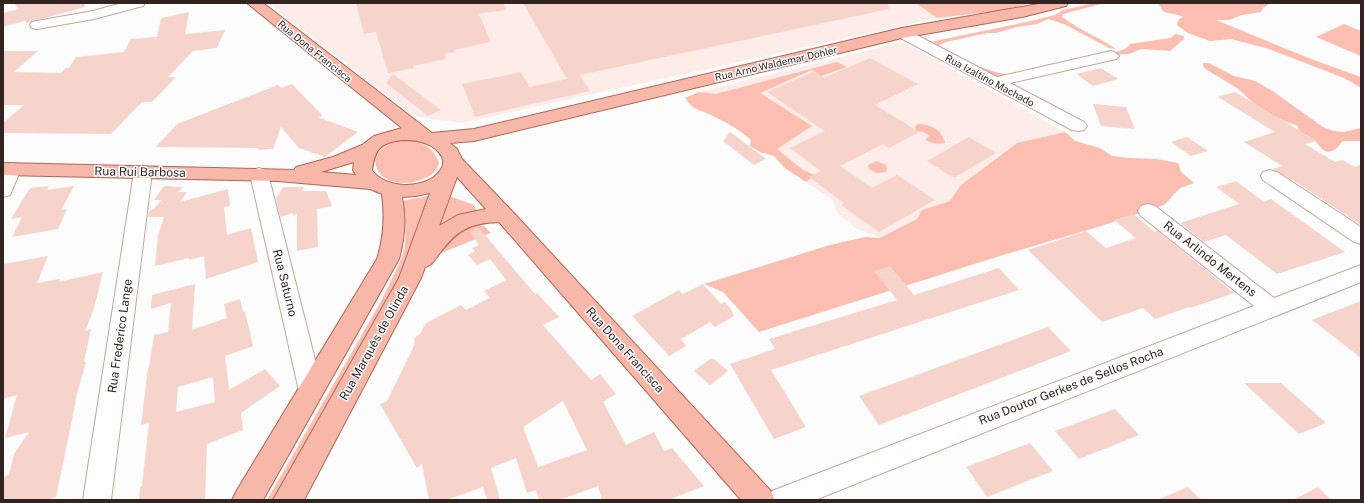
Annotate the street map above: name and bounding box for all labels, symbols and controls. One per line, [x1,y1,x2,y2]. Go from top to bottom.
street label: Rua Dona Francisca [276,18,354,84]
street label: Rua Arno Waldemar Döhler [714,43,838,83]
street label: Rua Izaltino Machado [943,51,1037,109]
street label: Rua Rui Barbosa [94,164,186,180]
street label: Rua Arlindo Mertens [1161,218,1259,300]
street label: Rua Saturno [270,248,300,318]
street label: Rua Frederico Lange [105,278,135,394]
street label: Rua Marquês de Olinda [337,283,411,403]
street label: Rua Dona Francisca [583,305,667,395]
street label: Rua Doutor Gerkes de Sellos Rocha [977,344,1165,428]

